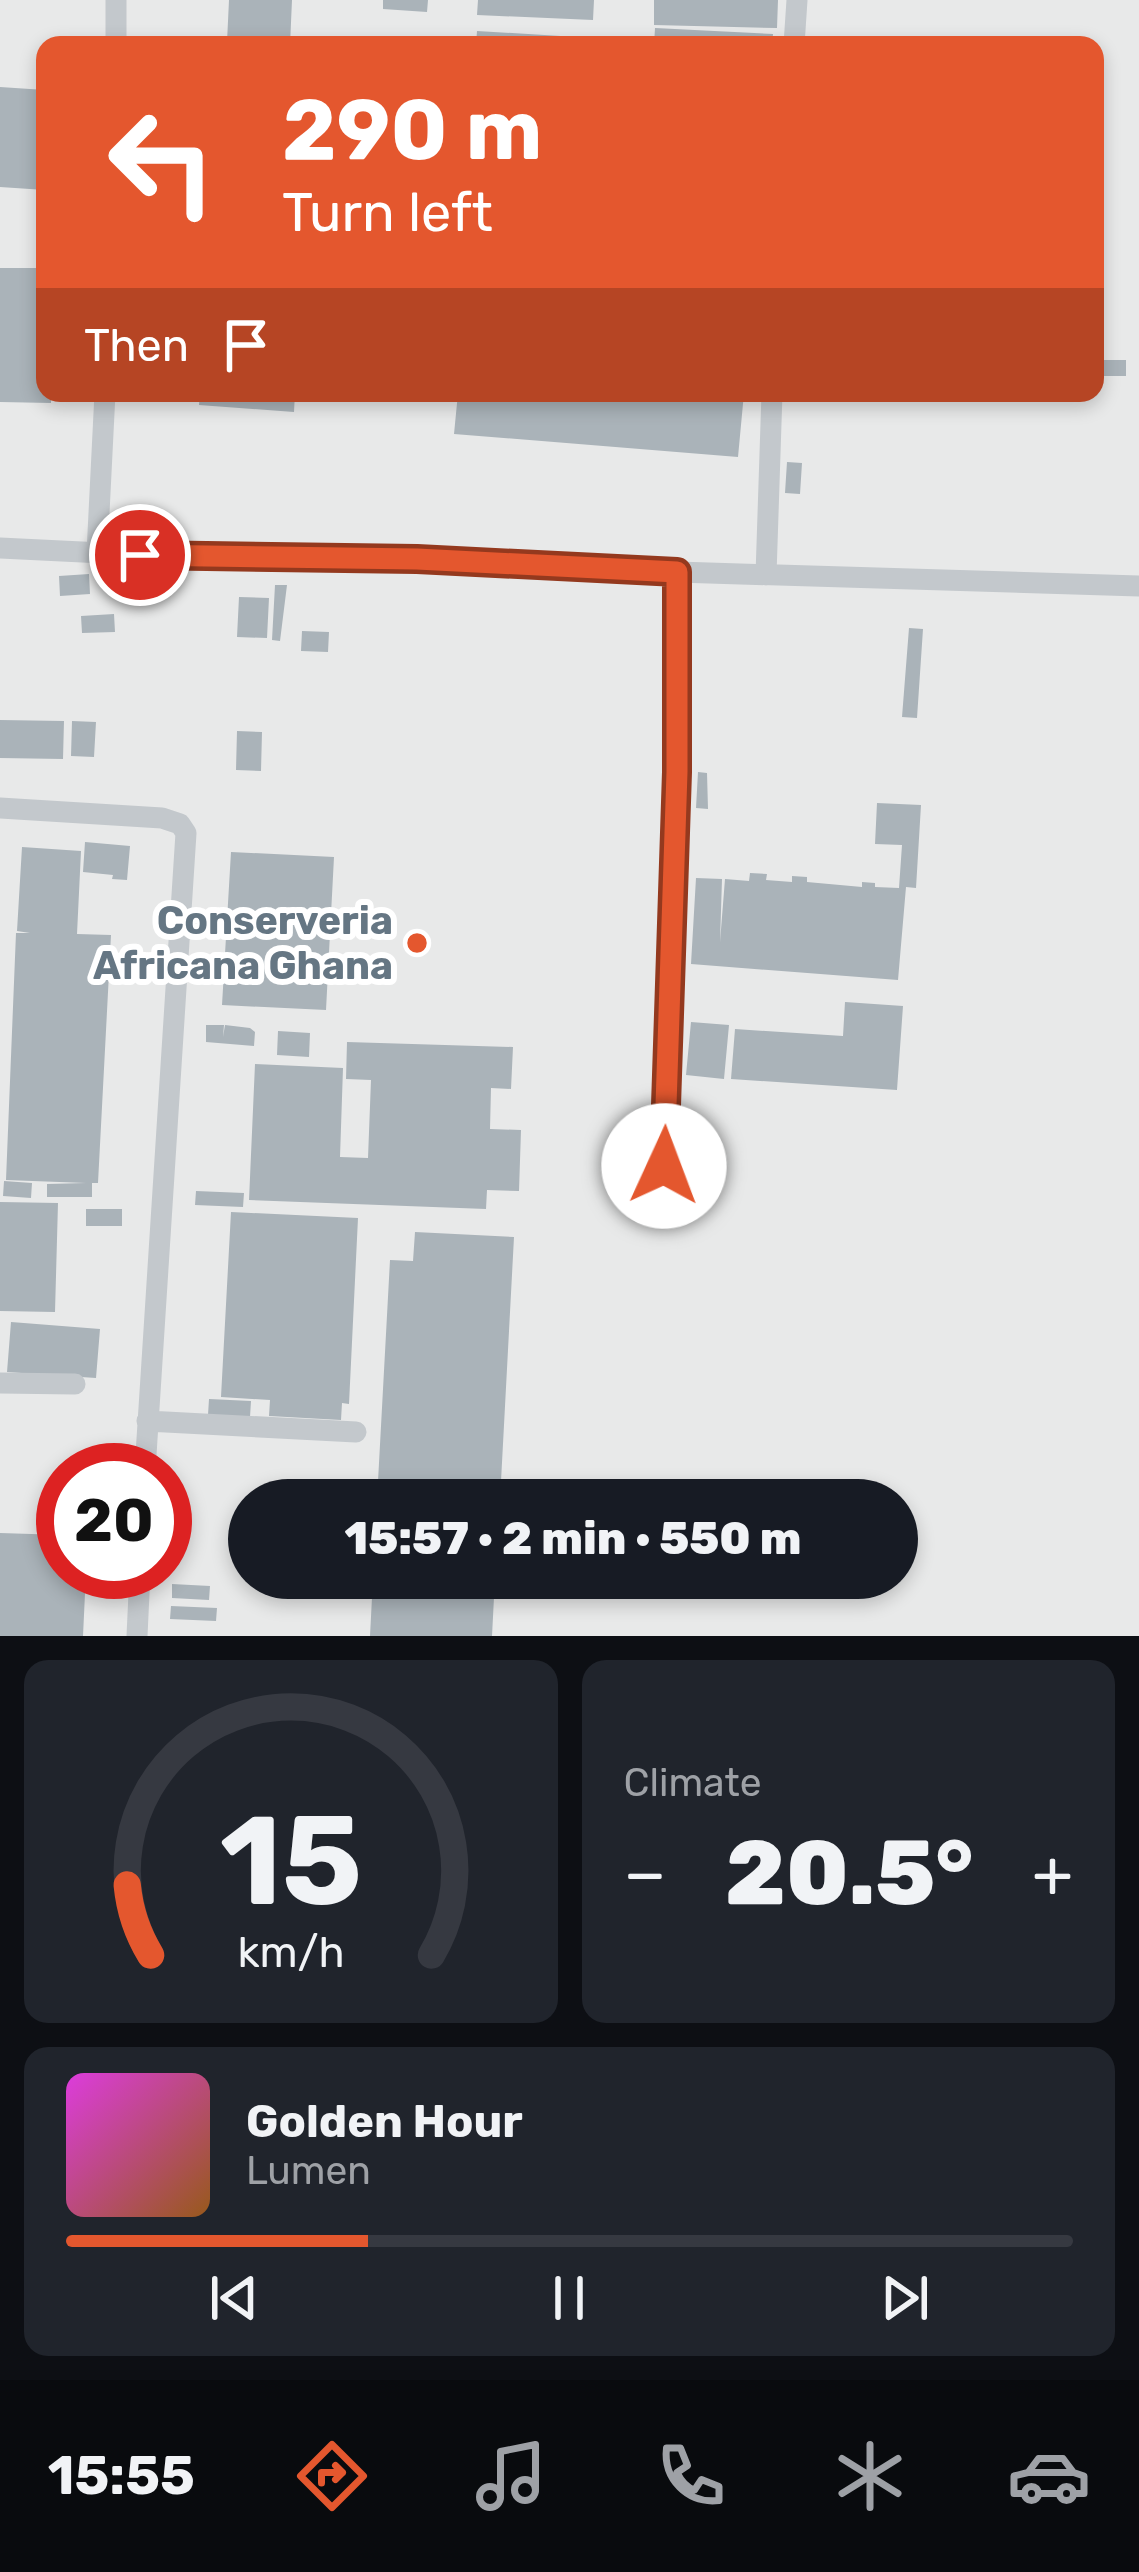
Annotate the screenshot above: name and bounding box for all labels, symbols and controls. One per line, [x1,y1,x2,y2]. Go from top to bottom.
text: 290 m [282,80,542,180]
icon: left [84,84,240,240]
text: Turn left [282,181,493,245]
icon: arrive [213,312,279,378]
text: Then [84,319,189,372]
pin [89,504,191,606]
icon: arrive [107,522,173,588]
place label: Conserveria Africana Ghana [93,898,393,989]
marker: Conserveria Africana Ghana [404,930,430,956]
position arrow [601,1103,727,1229]
speed limit sign: 20 [36,1443,192,1599]
text: 15:57 · 2 min · 550 m [344,1512,802,1565]
text: Climate [624,1760,762,1806]
text: 15 [219,1787,362,1935]
text: 20.5° [725,1820,973,1927]
text: − [624,1834,666,1913]
text: + [1032,1834,1073,1913]
text: km/h [237,1926,344,1977]
text: Golden Hour [246,2095,523,2148]
text: Lumen [246,2148,371,2194]
icon: previous [201,2265,267,2331]
icon: pause [536,2265,602,2331]
icon: next [872,2265,938,2331]
icon: directions [290,2434,374,2518]
icon: music [469,2434,553,2518]
icon: phone [649,2434,733,2518]
icon: climate [828,2434,912,2518]
icon: car [1007,2434,1091,2518]
text: 15:55 [48,2444,195,2508]

